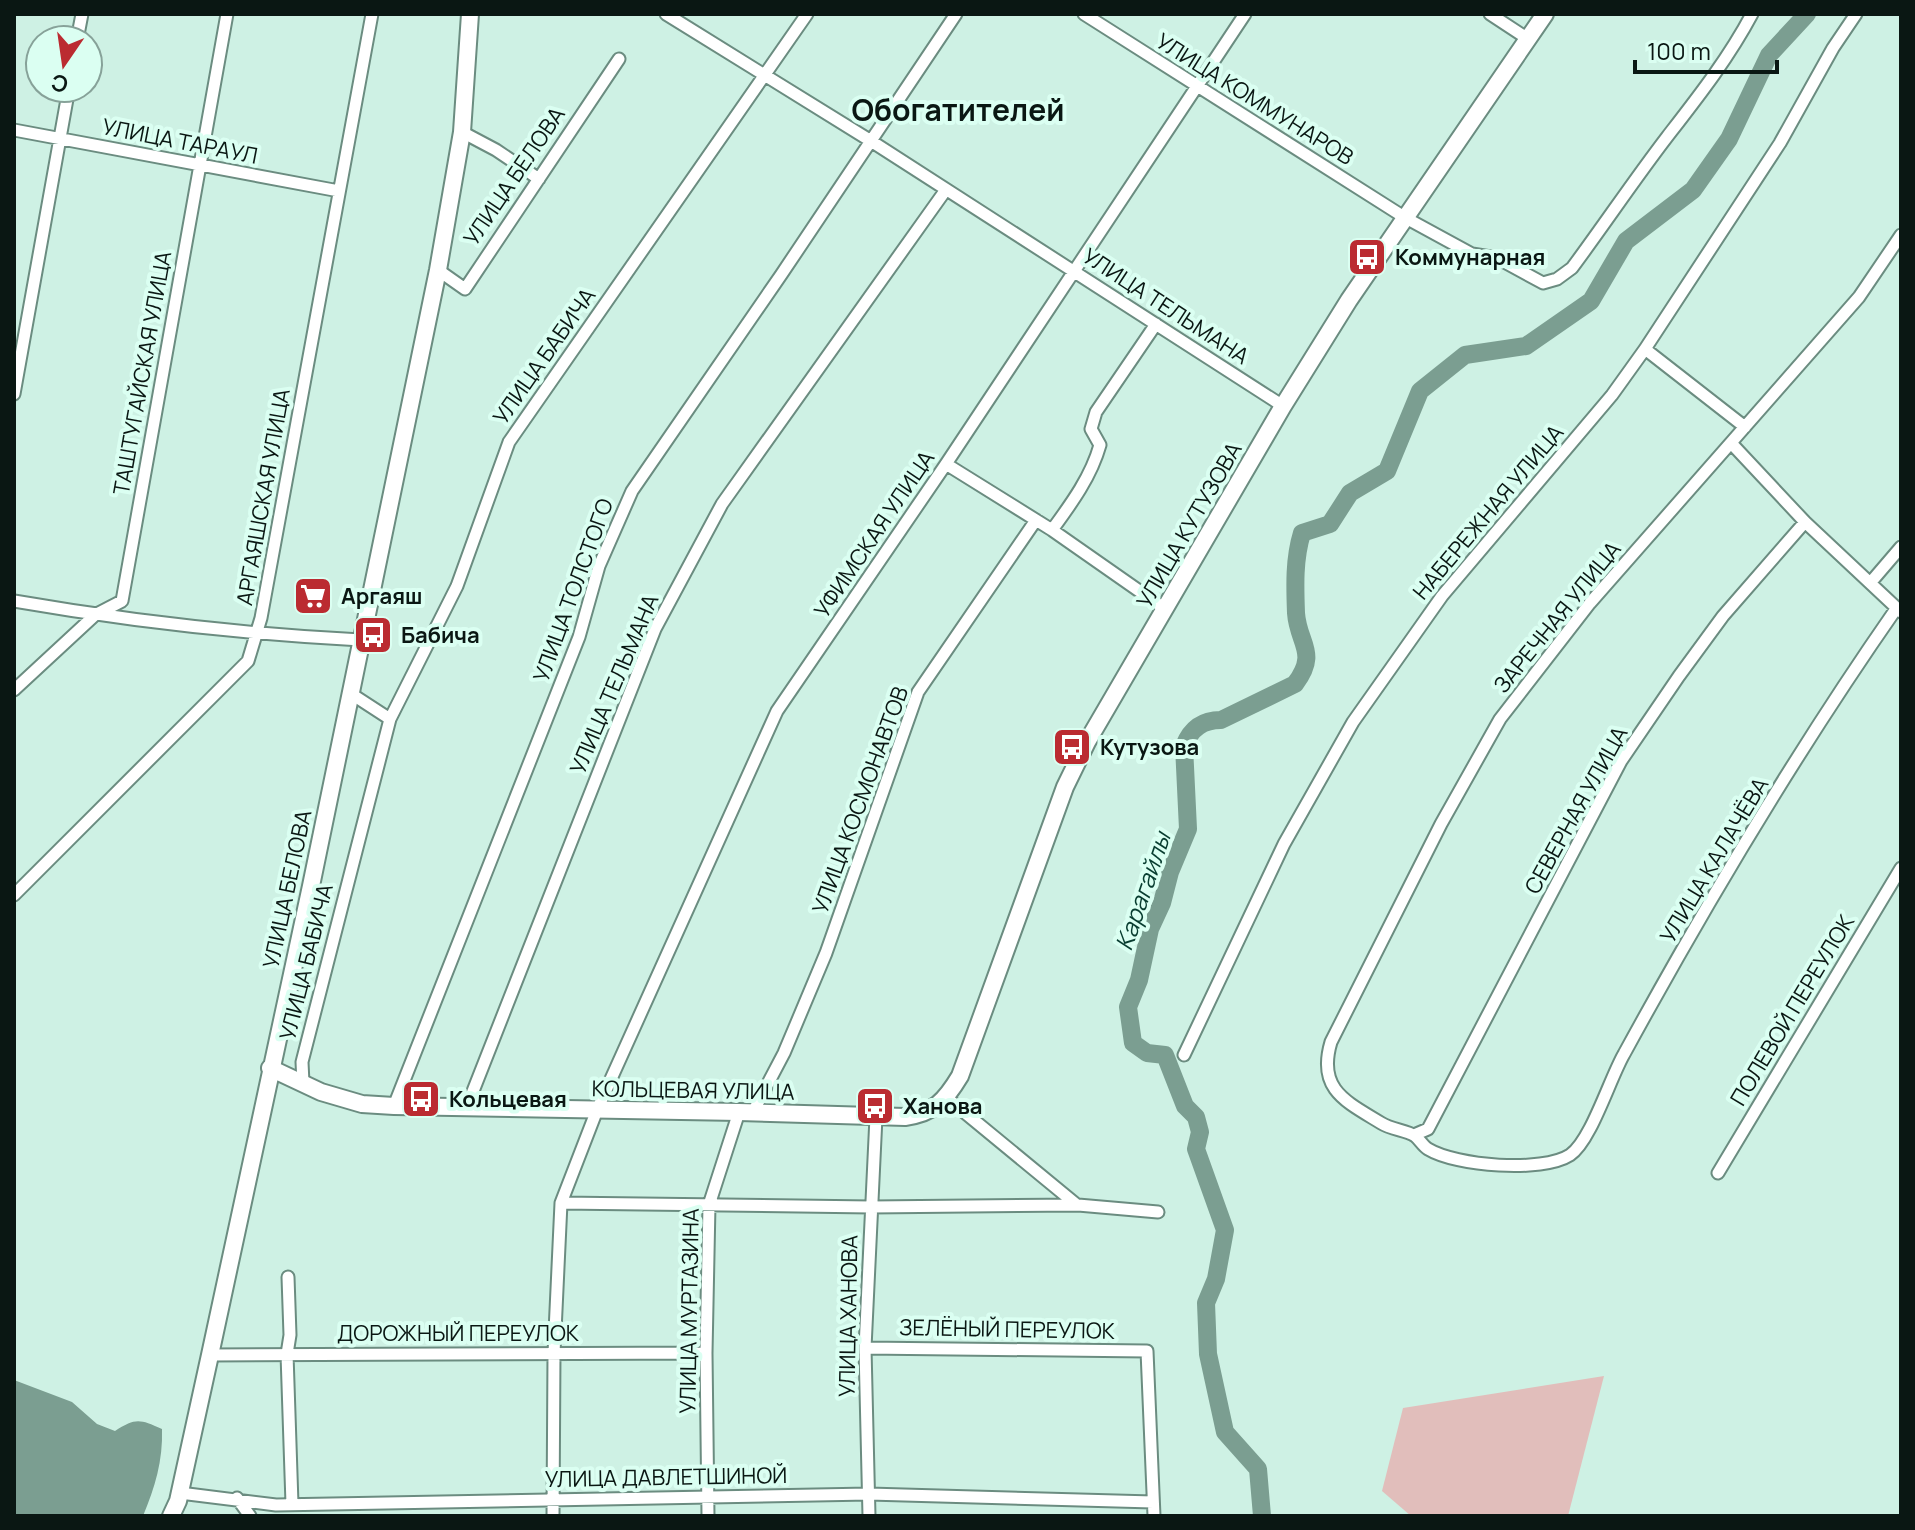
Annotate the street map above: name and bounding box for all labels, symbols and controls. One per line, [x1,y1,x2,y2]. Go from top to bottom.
north arrow [24,24,104,104]
scale bar [1635,24,1777,74]
street label: УЛИЦА КОММУНАРОВ [1151,26,1359,172]
text: 100 m [1647,34,1711,67]
text: С [48,67,71,100]
district label: Обогатителей [852,89,1064,130]
street label: УЛИЦА БЕЛОВА [456,101,572,251]
street label: УЛИЦА ТАРАУЛ [100,111,260,171]
bus stop icon: Коммунарная [1346,236,1388,278]
street label: УЛИЦА ТЕЛЬМАНА [1077,241,1255,371]
place label: Коммунарная [1395,242,1545,272]
street label: ТАШТУГАЙСКАЯ УЛИЦА [106,249,178,497]
street label: УЛИЦА БАБИЧА [486,282,602,430]
street label: АРГАЯШСКАЯ УЛИЦА [229,386,297,608]
street label: НАБЕРЕЖНАЯ УЛИЦА [1406,418,1570,606]
street label: УЛИЦА КУТУЗОВА [1129,437,1249,613]
street label: УФИМСКАЯ УЛИЦА [807,445,941,623]
street label: УЛИЦА ТОЛСТОГО [526,494,620,686]
street label: ЗАРЕЧНАЯ УЛИЦА [1487,535,1627,699]
supermarket icon: Аргаяш [292,575,334,617]
place label: Аргаяш [341,581,423,611]
street label: УЛИЦА ТЕЛЬМАНА [563,589,665,779]
bus stop icon: Бабича [352,614,394,656]
place label: Бабича [401,620,480,650]
street label: УЛИЦА КОСМОНАВТОВ [805,682,915,918]
street label: СЕВЕРНАЯ УЛИЦА [1518,721,1635,899]
bus stop icon: Кутузова [1051,726,1093,768]
place label: Кутузова [1100,732,1199,762]
street label: УЛИЦА КАЛАЧЁВА [1653,772,1775,948]
street label: УЛИЦА БЕЛОВА [256,807,318,971]
water label: Карагайлы [1106,826,1178,954]
street label: УЛИЦА БАБИЧА [272,881,340,1043]
street label: ПОЛЕВОЙ ПЕРЕУЛОК [1723,908,1861,1111]
street label: КОЛЬЦЕВАЯ УЛИЦА [591,1073,795,1107]
bus stop icon: Кольцевая [400,1078,442,1120]
place label: Кольцевая [449,1084,567,1114]
bus stop icon: Ханова [854,1085,896,1127]
place label: Ханова [903,1091,982,1121]
street label: УЛИЦА МУРТАЗИНА [672,1208,706,1414]
street label: УЛИЦА ХАНОВА [832,1235,864,1397]
street label: ЗЕЛЁНЫЙ ПЕРЕУЛОК [899,1312,1116,1346]
street label: ДОРОЖНЫЙ ПЕРЕУЛОК [337,1318,580,1348]
street label: УЛИЦА ДАВЛЕТШИНОЙ [545,1460,787,1494]

